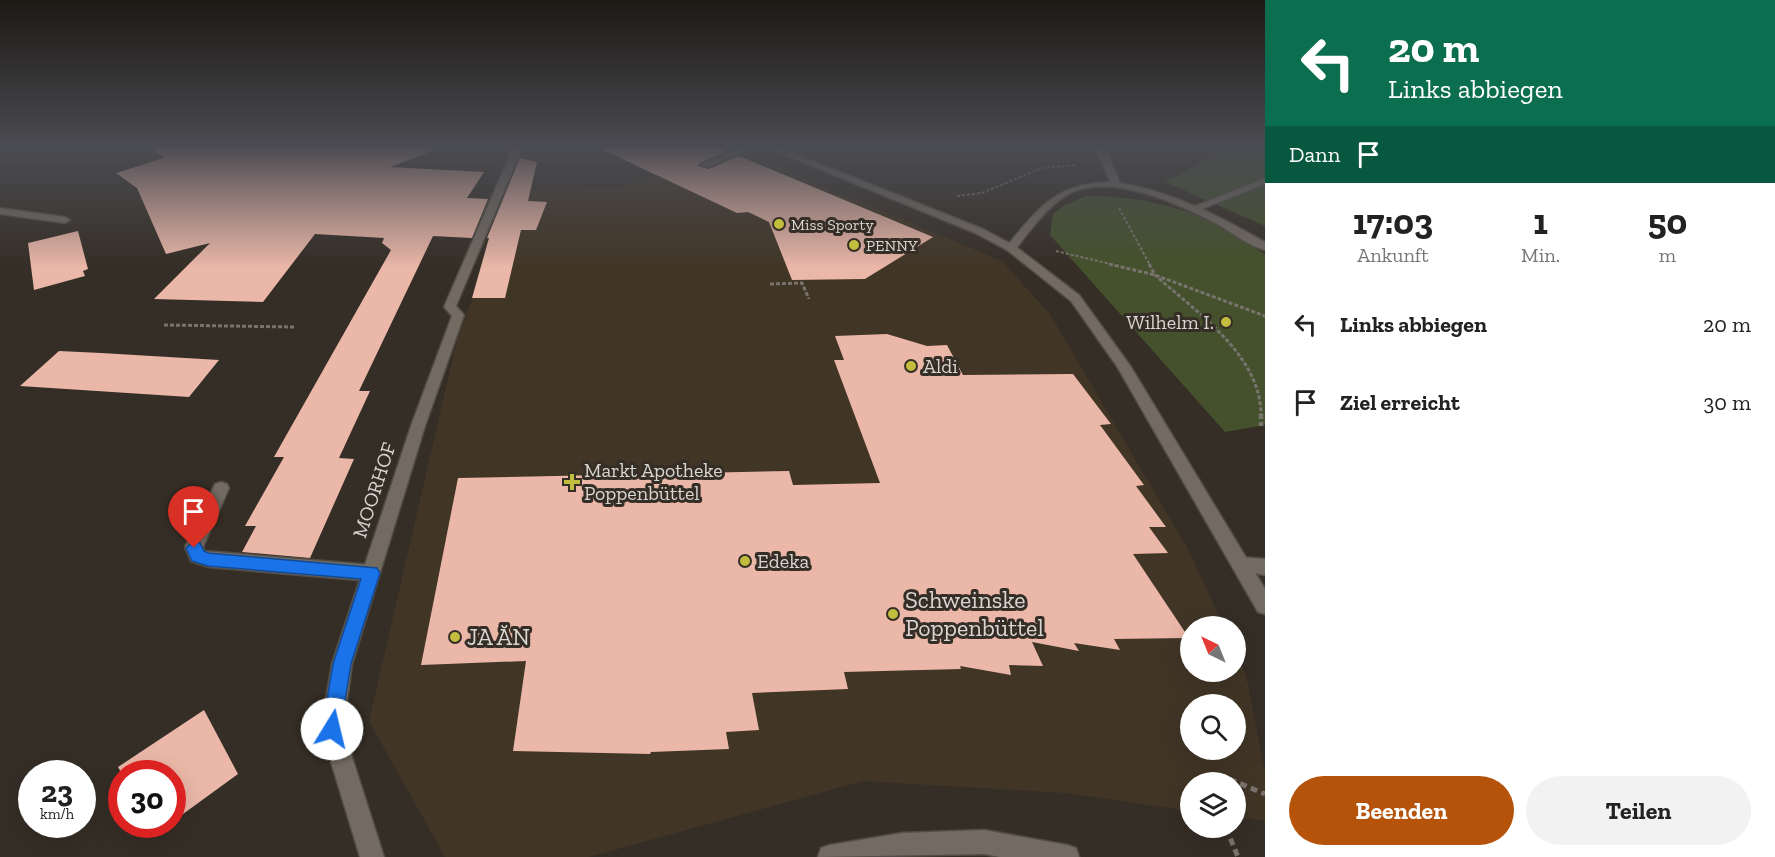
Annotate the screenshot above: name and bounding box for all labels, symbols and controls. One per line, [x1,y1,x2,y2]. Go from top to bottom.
text: 20 m [1388,22,1479,73]
icon: left [1289,24,1367,102]
text: Links abbiegen [1388,73,1563,105]
icon: arrive [1352,138,1385,171]
text: Dann [1289,141,1340,168]
text: 17:03 [1353,200,1433,243]
text: 1 [1533,200,1548,243]
text: 50 [1648,200,1687,243]
place label: Miss Sporty [791,215,874,234]
marker: Miss Sporty [772,217,786,231]
place label: PENNY [866,236,918,255]
marker: PENNY [847,238,861,252]
text: Ankunft [1357,243,1429,267]
text: Min. [1521,243,1560,267]
text: m [1659,243,1676,267]
icon: left [1289,308,1322,341]
place label: Wilhelm I. [1126,310,1214,334]
text: Links abbiegen [1340,311,1487,338]
text: 20 m [1703,311,1751,338]
marker: Wilhelm I. [1219,315,1233,329]
place label: Aldi [923,354,958,378]
marker: Aldi [904,359,918,373]
icon: arrive [1289,386,1322,419]
text: Ziel erreicht [1340,389,1460,416]
text: 30 m [1704,389,1751,416]
street label: MOORHOF [347,439,401,541]
place label: Markt Apotheke Poppenbüttel [584,458,723,505]
marker: Markt Apotheke Poppenbüttel [565,475,579,489]
pin [168,486,219,548]
icon: arrive [177,495,210,528]
place label: Edeka [757,549,810,573]
marker: Edeka [738,554,752,568]
place label: Schweinske Poppenbüttel [905,585,1044,642]
marker: Schweinske Poppenbüttel [886,607,900,621]
north arrow [1180,616,1246,682]
map controls [1180,616,1246,838]
place label: JA ĂN [467,622,530,651]
marker: JA ĂN [448,630,462,644]
button: search [1180,694,1246,760]
position arrow [300,697,364,761]
speed limit sign: 30 [108,760,186,838]
button: layers [1180,772,1246,838]
text: 23 [41,774,73,810]
button: Beenden [1289,776,1514,845]
button: Teilen [1526,776,1751,845]
text: km/h [40,805,74,823]

